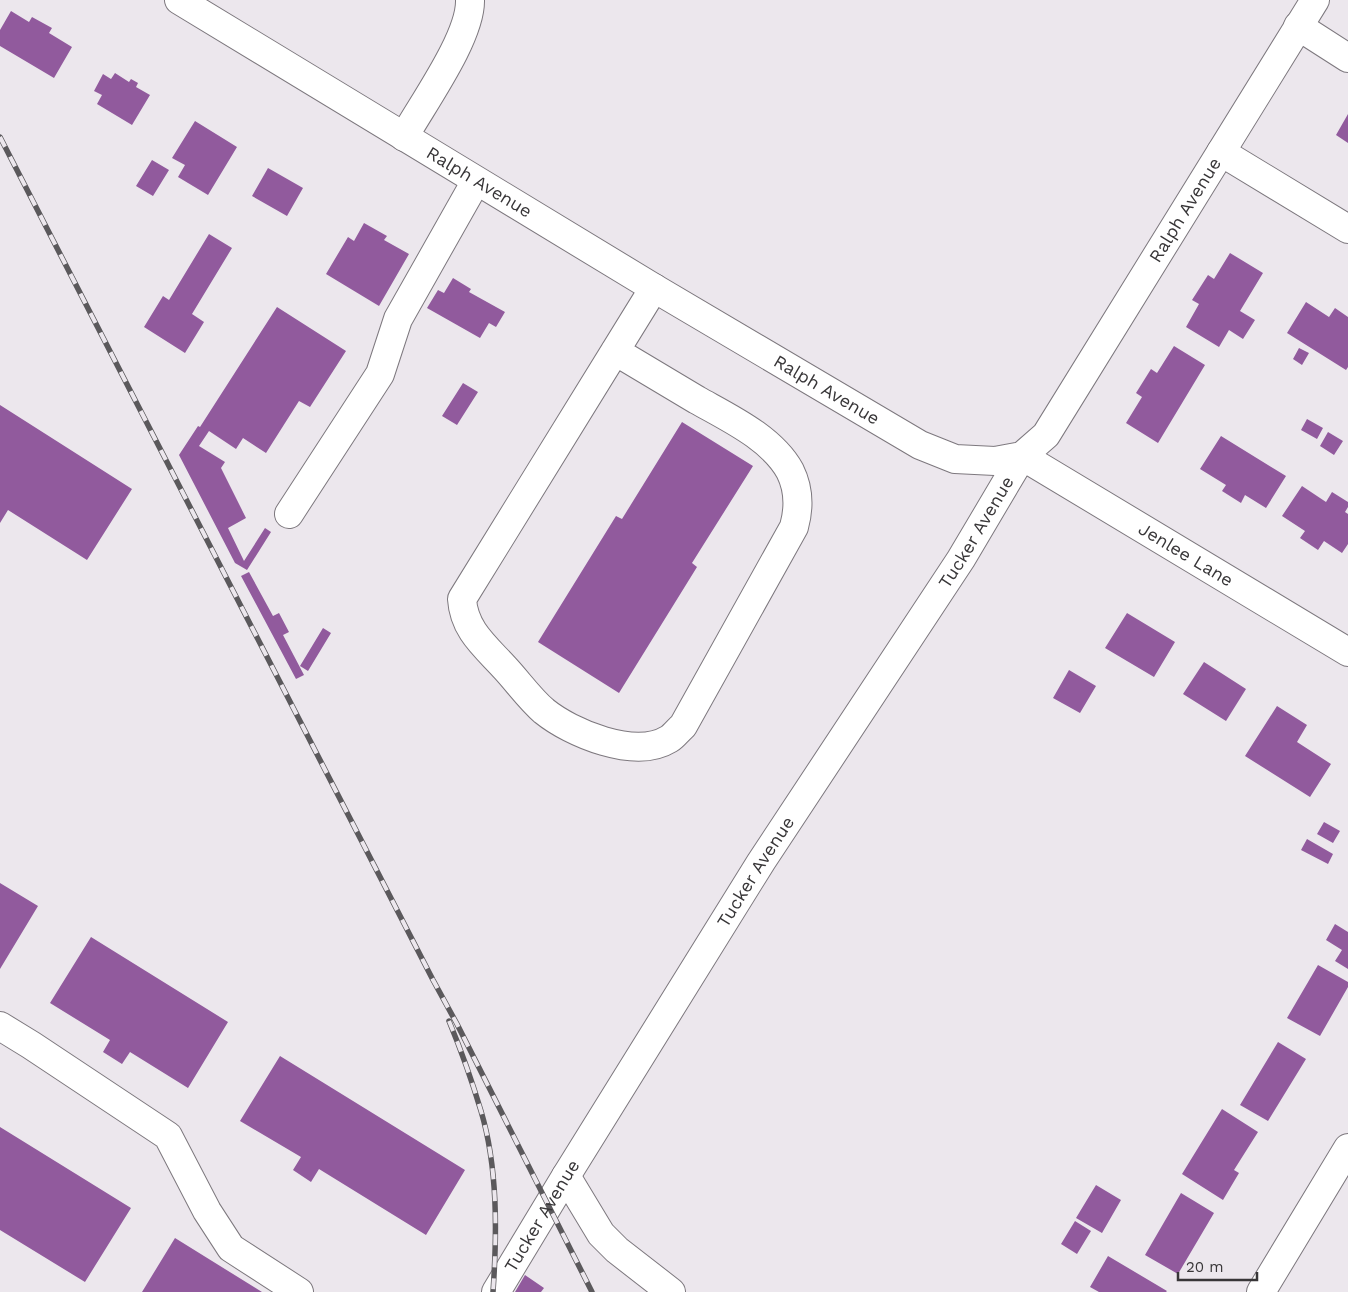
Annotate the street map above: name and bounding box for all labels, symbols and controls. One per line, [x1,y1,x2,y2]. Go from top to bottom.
street label: Ralph Avenue [423,142,536,221]
street label: Ralph Avenue [1144,153,1225,266]
street label: Ralph Avenue [770,350,884,429]
street label: Tucker Avenue [934,472,1018,592]
street label: Jenlee Lane [1135,518,1237,591]
street label: Tucker Avenue [712,812,798,931]
street label: Tucker Avenue [500,1156,584,1275]
scale bar [1178,1250,1257,1282]
text: 20 m [1186,1258,1224,1276]

